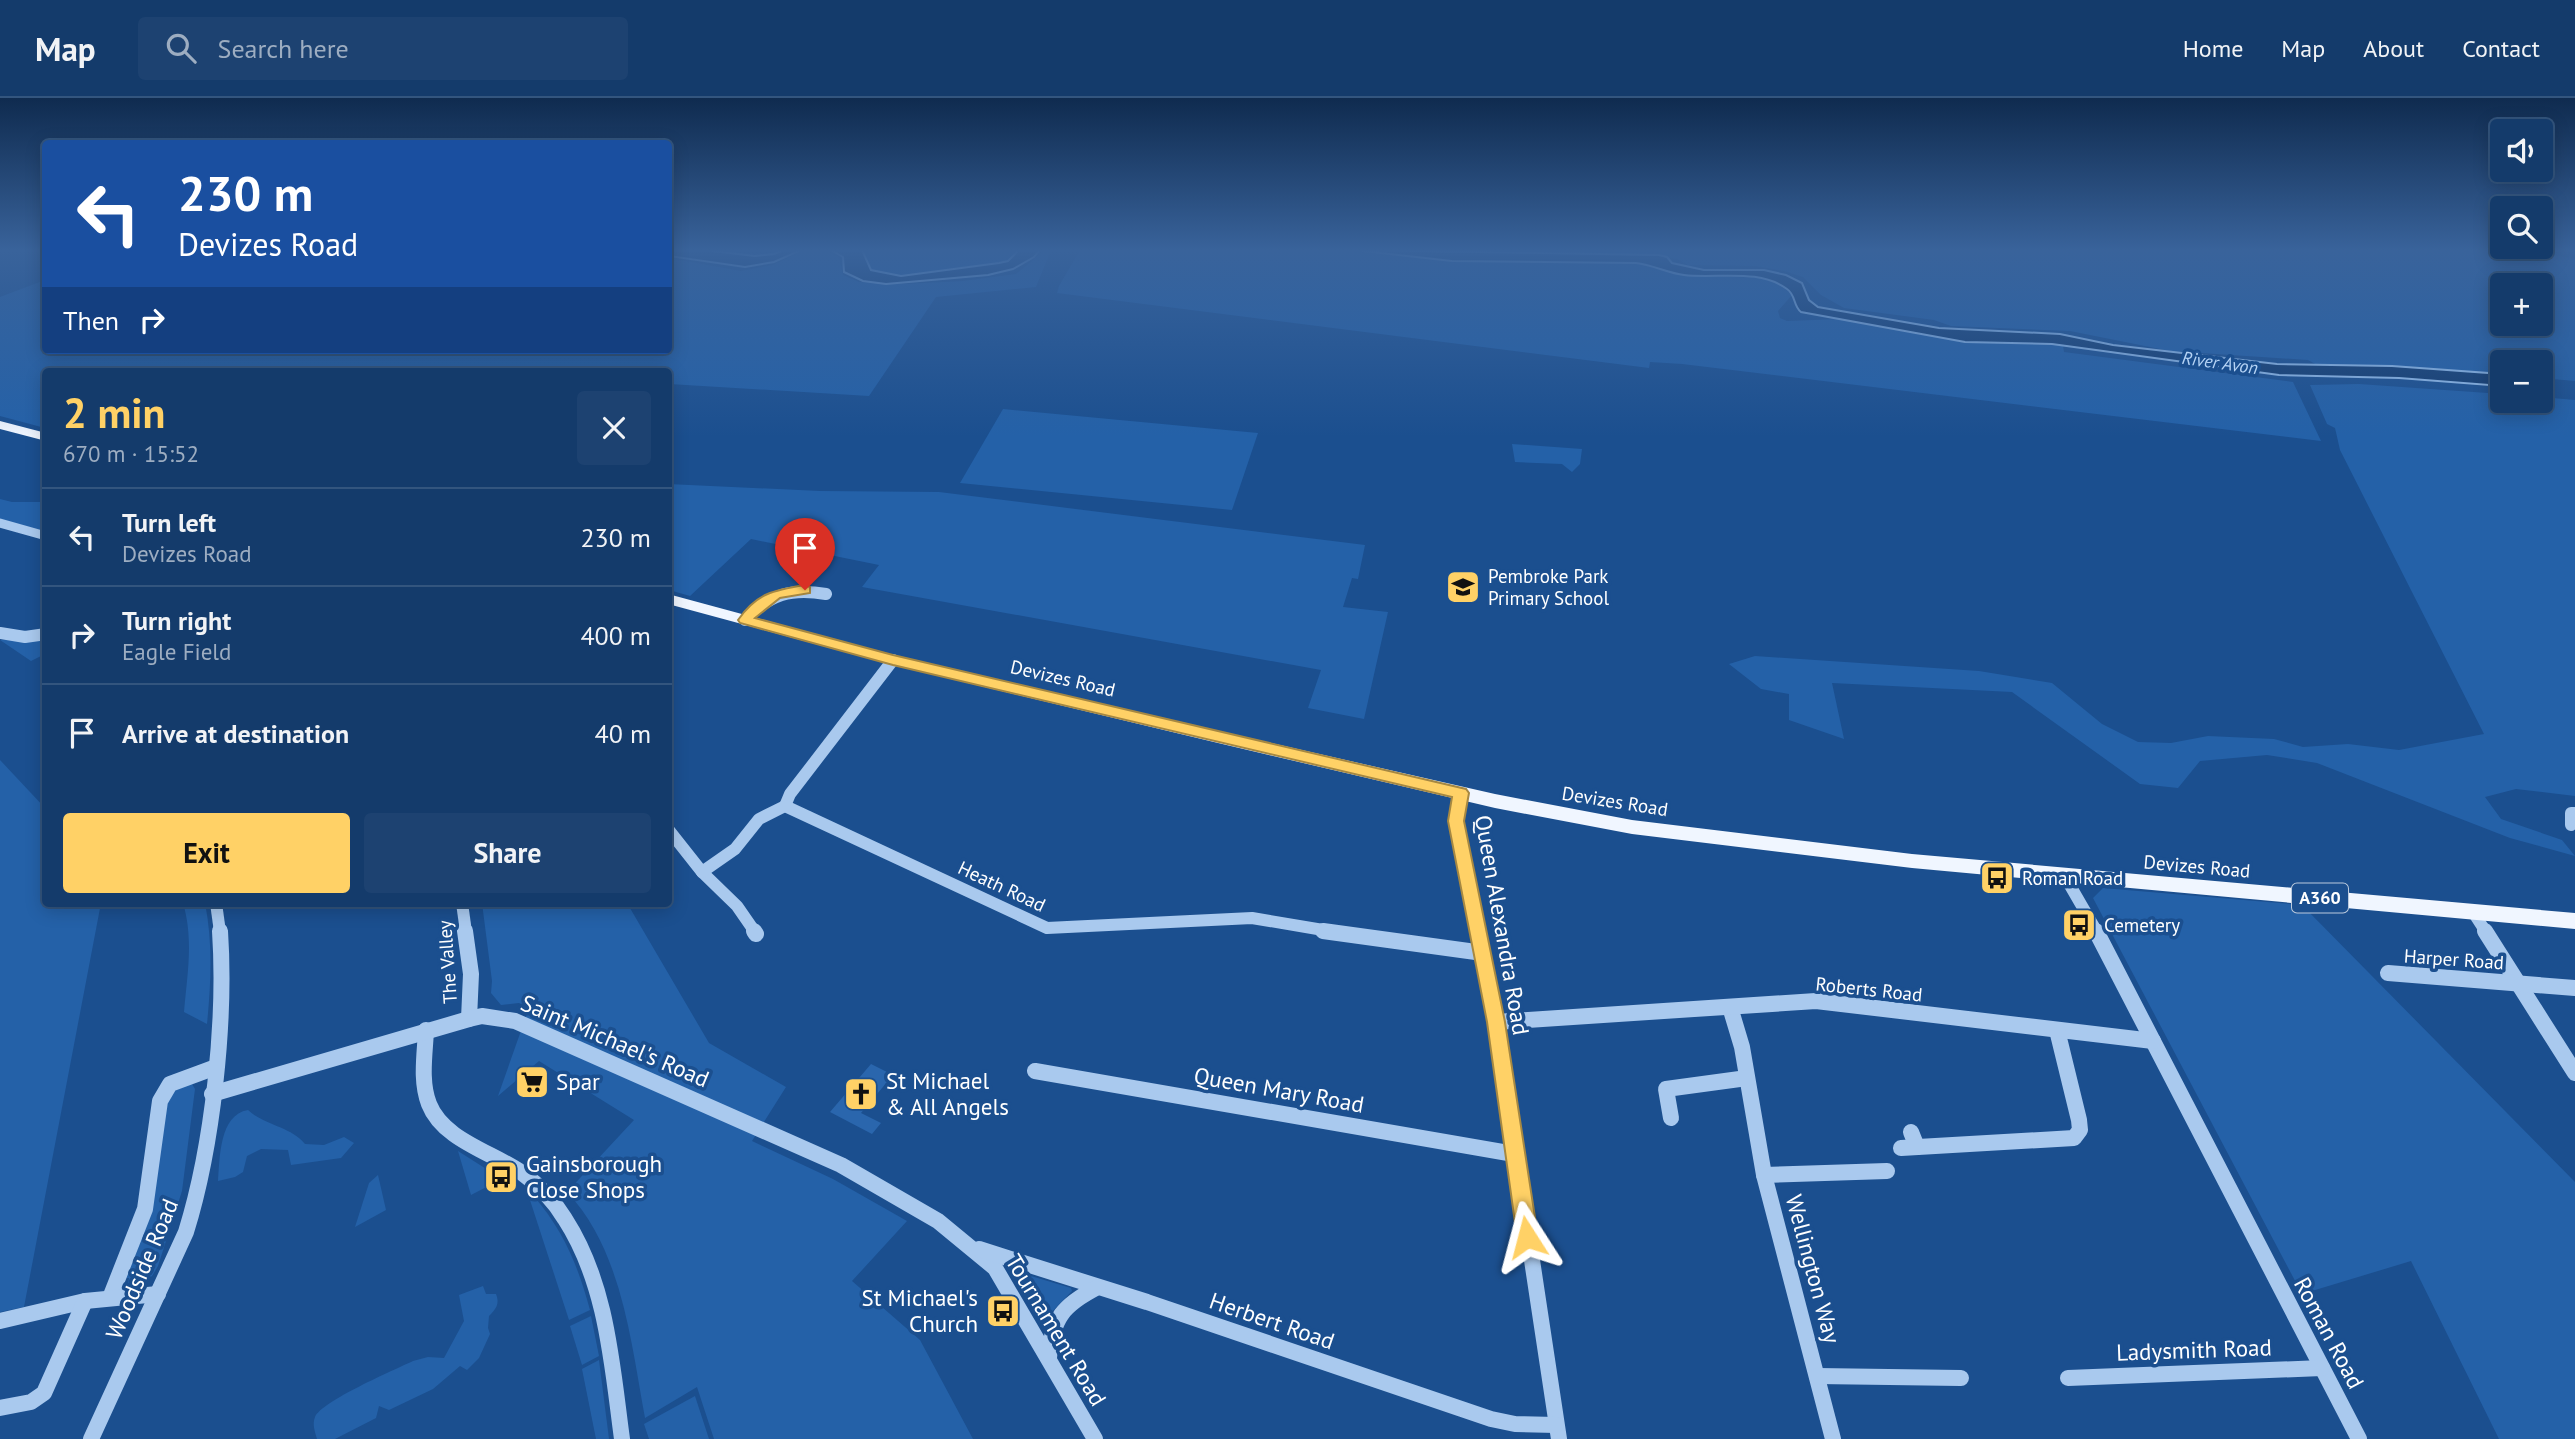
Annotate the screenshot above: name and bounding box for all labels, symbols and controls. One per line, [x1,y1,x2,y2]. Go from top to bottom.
search box [138,17,628,80]
text: Map [35,27,96,70]
icon: search [162,29,200,67]
text: Search here [218,32,349,65]
text: Home [2183,33,2243,64]
text: Map [2281,33,2325,64]
text: About [2363,33,2424,64]
text: Contact [2462,33,2540,64]
map controls [2490,119,2553,413]
button: sound [2490,119,2553,182]
text: 230 m [178,161,313,225]
icon: left [63,168,154,259]
button: search [2490,196,2553,259]
text: Devizes Road [178,223,358,265]
button: + [2490,273,2553,336]
icon: right [133,301,171,339]
text: Then [63,304,119,337]
water label: River Avon [2181,346,2259,379]
button: − [2490,350,2553,413]
text: 2 min [63,385,165,440]
button: close [577,391,651,465]
text: 670 m · 15:52 [63,439,199,468]
text: Turn left [122,506,216,539]
icon: left [63,518,101,556]
pin [775,518,835,590]
text: 230 m [580,521,651,554]
icon: arrive [786,529,824,567]
text: Devizes Road [122,539,252,568]
place label: Pembroke Park Primary School [1488,564,1609,610]
school or university icon: Pembroke Park Primary School [1444,568,1482,606]
text: Turn right [122,604,231,637]
icon: right [63,616,101,654]
text: 400 m [580,619,651,652]
text: Eagle Field [122,637,231,666]
street label: Devizes Road [1008,654,1118,702]
icon: arrive [63,714,101,752]
text: Arrive at destination [122,717,349,750]
text: 40 m [595,717,651,750]
street label: Devizes Road [1560,781,1670,821]
button: Exit [63,813,350,893]
button: Share [364,813,651,893]
street label: Queen Alexandra Road [1469,813,1536,1037]
street label: Devizes Road [2143,849,2251,883]
street label: Heath Road [954,855,1050,917]
bus stop icon: Roman Road [1978,859,2016,897]
place label: Roman Road [2022,866,2123,890]
road number: A360 [2292,884,2348,912]
bus stop icon: Cemetery [2060,906,2098,944]
place label: Cemetery [2104,913,2180,937]
street label: The Valley [432,919,462,1005]
street label: Harper Road [2403,944,2505,974]
street label: Roberts Road [1814,971,1924,1007]
street label: Saint Michael's Road [517,988,714,1093]
street label: Queen Mary Road [1192,1060,1366,1119]
supermarket icon: Spar [513,1063,551,1101]
place label: St Michael & All Angels [886,1066,1009,1121]
place label: Spar [556,1067,600,1096]
church icon: St Michael & All Angels [842,1075,880,1113]
place label: Gainsborough Close Shops [526,1149,662,1204]
bus stop icon: Gainsborough Close Shops [482,1158,520,1196]
street label: Wellington Way [1780,1191,1847,1347]
street label: Woodside Road [99,1194,184,1343]
position arrow [1490,1200,1564,1274]
street label: Tournament Road [1000,1249,1113,1411]
street label: Roman Road [2288,1272,2371,1394]
place label: St Michael's Church [861,1283,978,1338]
street label: Herbert Road [1206,1286,1338,1355]
bus stop icon: St Michael's Church [984,1292,1022,1330]
street label: Ladysmith Road [2116,1332,2272,1367]

